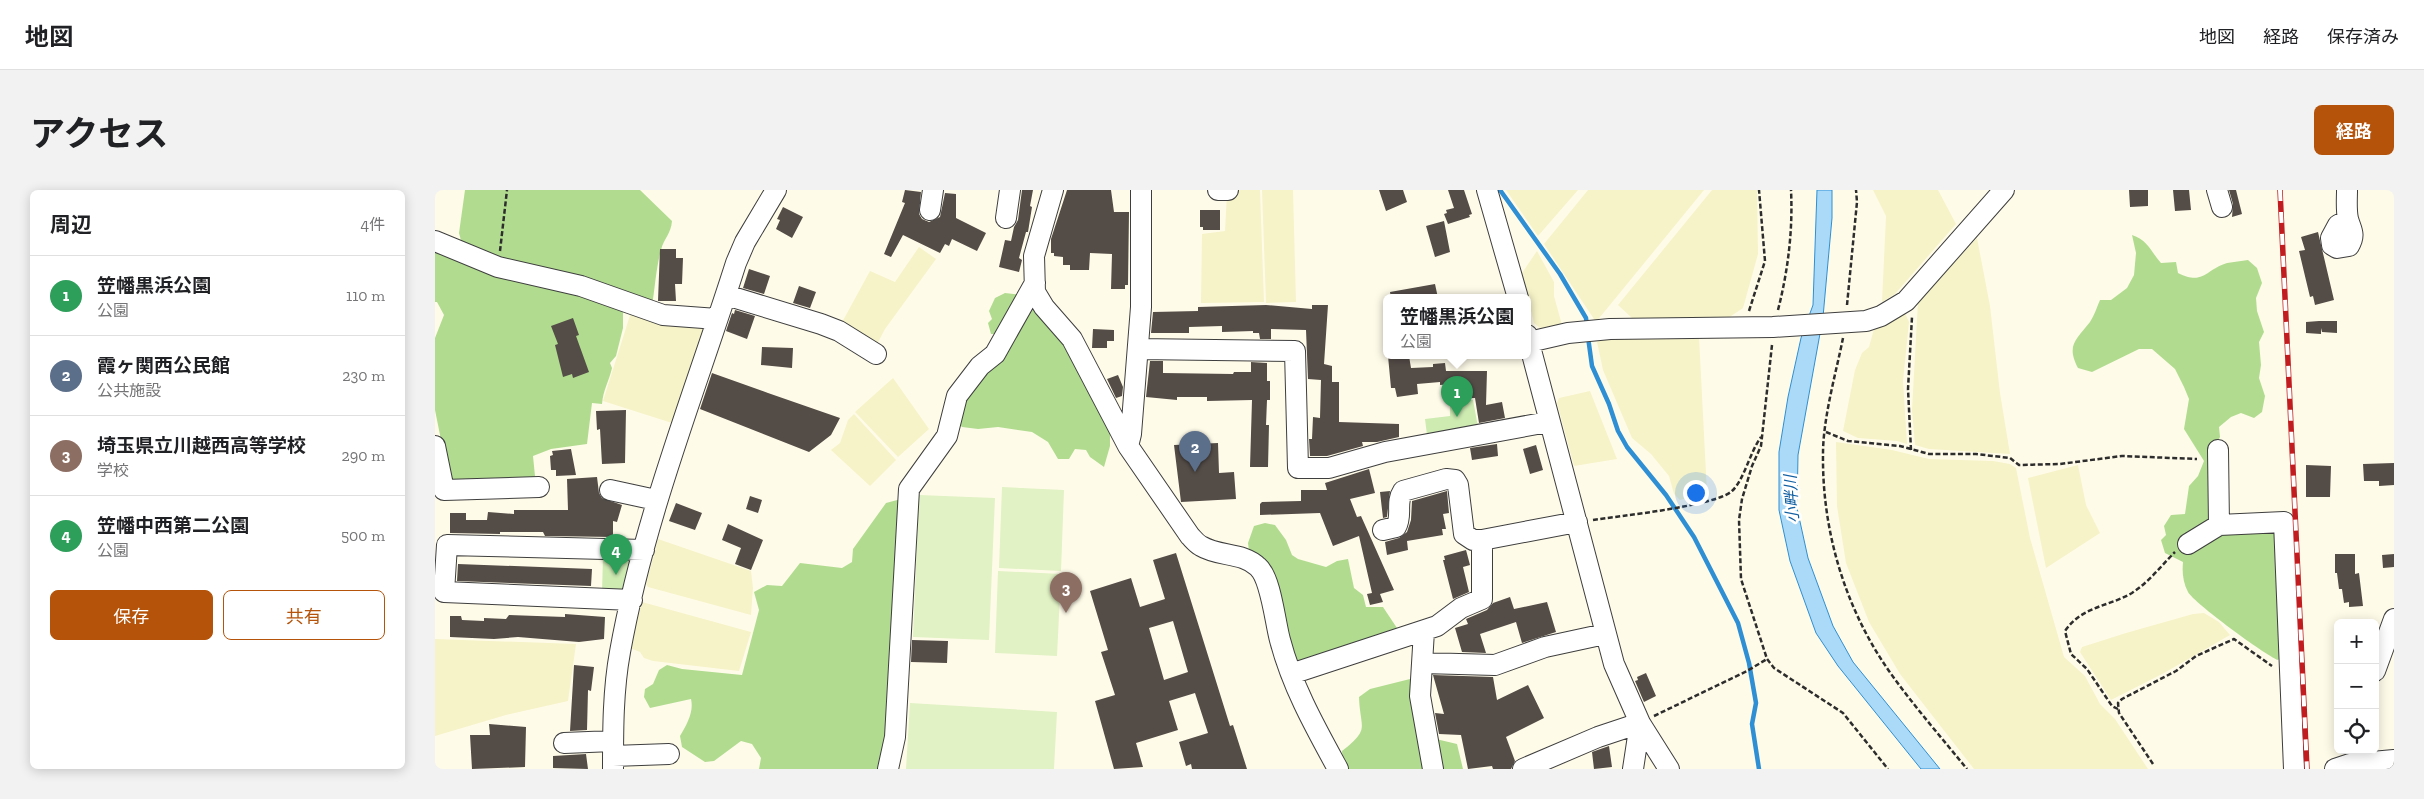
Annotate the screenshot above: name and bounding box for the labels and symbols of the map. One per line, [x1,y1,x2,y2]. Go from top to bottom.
pin: 1 [1441,376,1473,417]
pin: 2 [1179,431,1211,472]
water label: 小畔川 [1781,473,1802,523]
your location [1683,480,1709,506]
pin: 4 [600,534,632,575]
pin: 3 [1050,572,1082,613]

